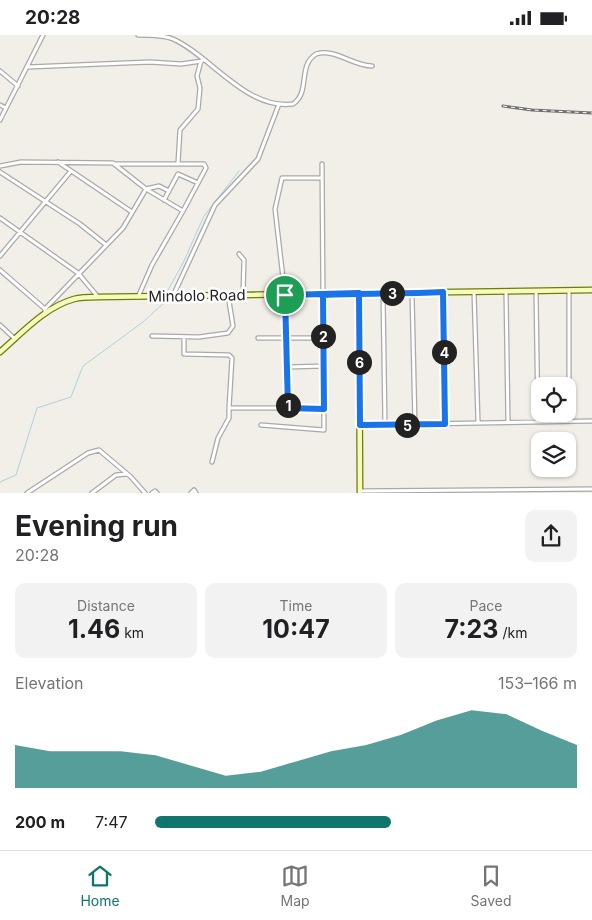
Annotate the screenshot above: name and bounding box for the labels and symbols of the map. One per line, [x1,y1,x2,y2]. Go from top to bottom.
pin [264,274,306,316]
pin: 3 [380,281,404,305]
street label: Mindolo Road [148,285,246,306]
pin: 2 [310,323,336,349]
pin: 4 [432,339,456,365]
pin: 6 [346,349,372,375]
pin: 1 [276,393,300,417]
pin: 5 [394,413,420,437]

